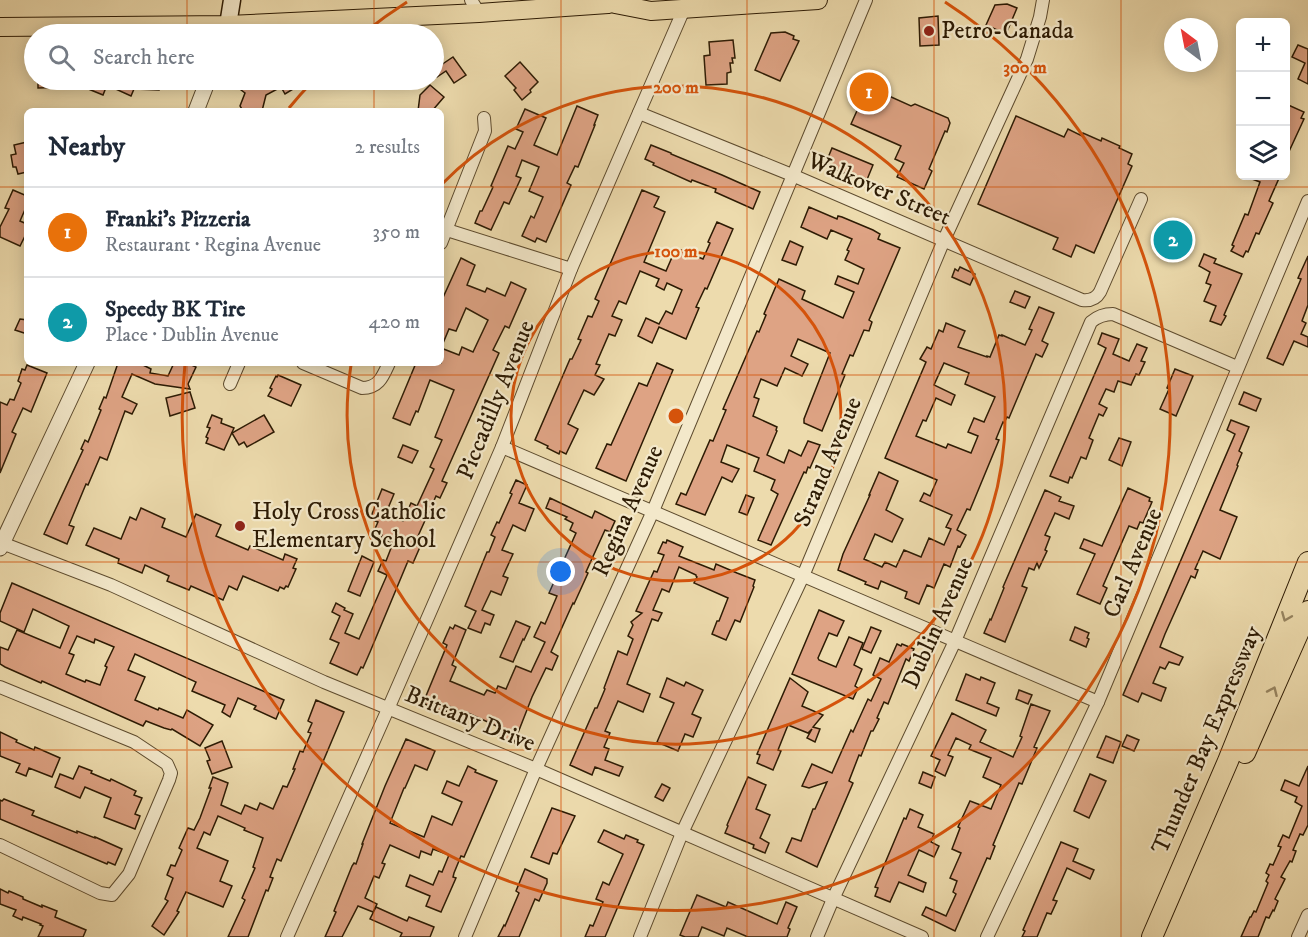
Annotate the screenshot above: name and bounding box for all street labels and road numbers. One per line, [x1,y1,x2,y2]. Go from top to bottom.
street label: Walkover Street [802,145,955,233]
street label: Piccadilly Avenue [450,316,542,484]
street label: Strand Avenue [787,392,869,531]
street label: Regina Avenue [586,441,670,581]
street label: Carl Avenue [1096,503,1170,622]
street label: Dublin Avenue [896,552,980,693]
street label: Thunder Bay Expressway [1145,621,1269,859]
street label: Brittany Drive [400,679,540,759]

